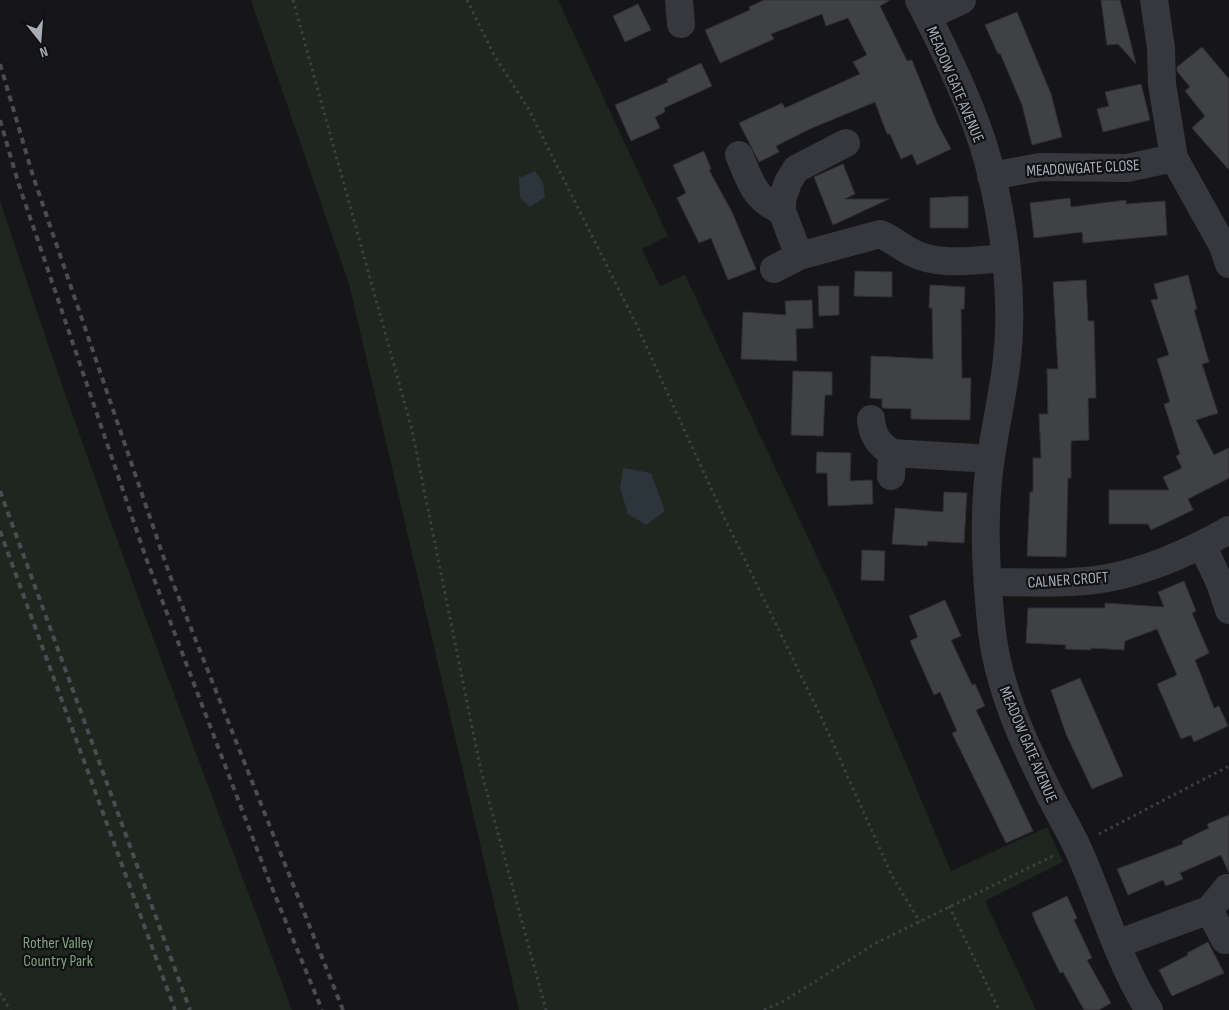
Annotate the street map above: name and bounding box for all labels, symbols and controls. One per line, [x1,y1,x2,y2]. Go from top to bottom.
north arrow [15,15,65,65]
street label: MEADOW GATE AVENUE [922,24,988,145]
text: N [38,43,50,61]
street label: MEADOWGATE CLOSE [1026,156,1140,181]
street label: CALNER CROFT [1027,568,1110,593]
street label: MEADOW GATE AVENUE [995,684,1061,805]
park label: Rother Valley Country Park [23,934,93,971]

